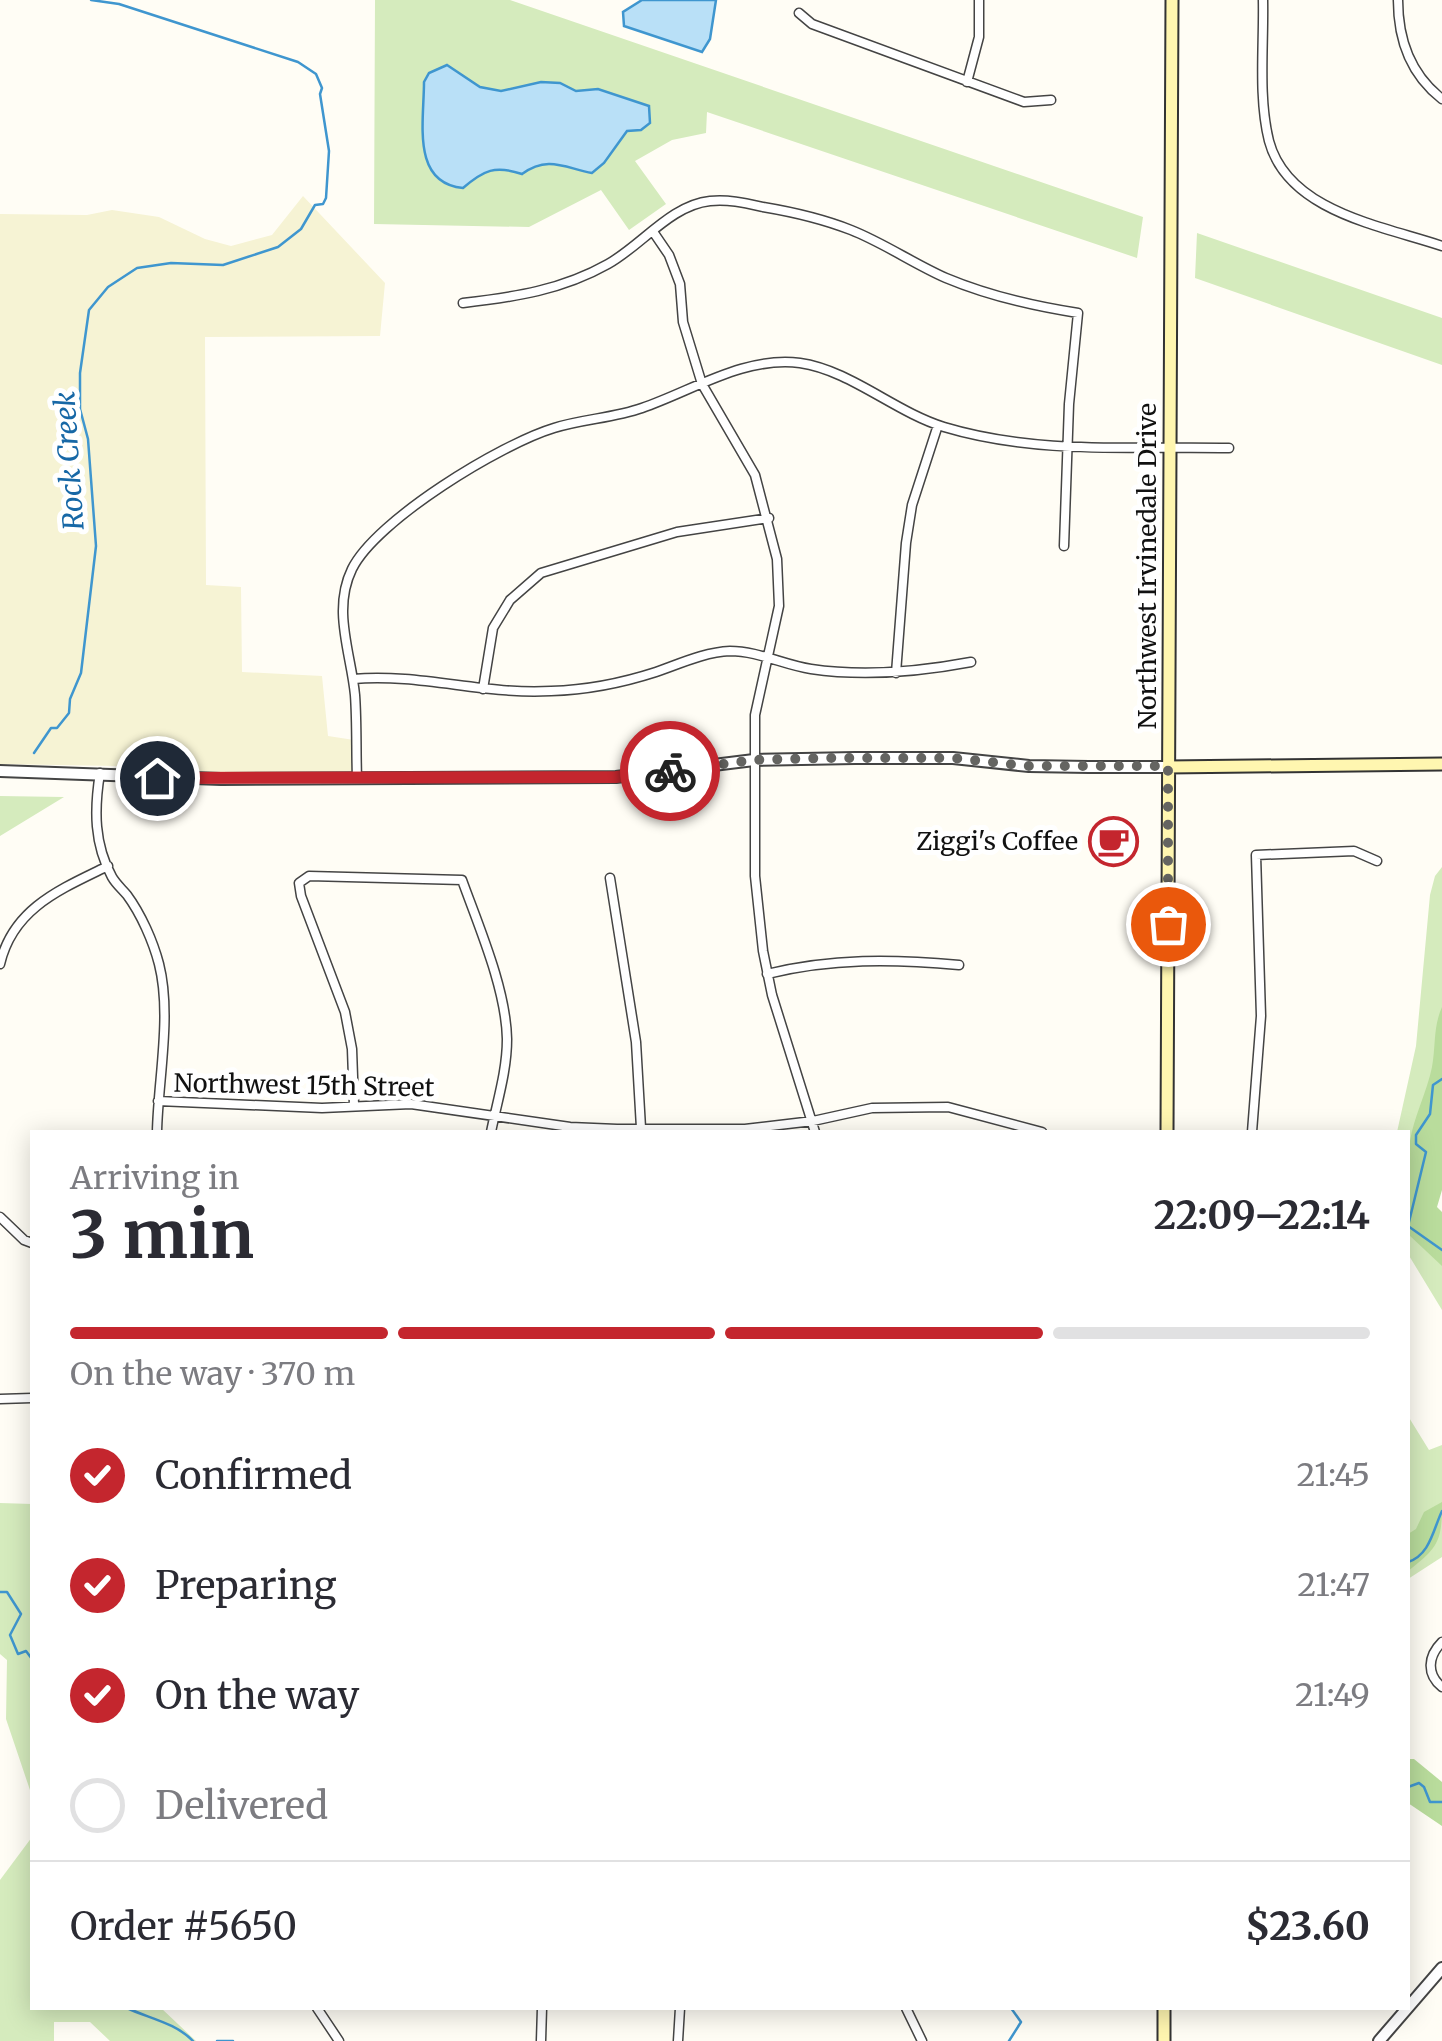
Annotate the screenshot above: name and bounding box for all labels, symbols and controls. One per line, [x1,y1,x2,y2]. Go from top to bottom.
water label: Rock Creek [46,390,92,532]
street label: Northwest Irvinedale Drive [1131,403,1163,729]
courier [620,721,720,821]
pin [115,736,200,821]
icon: bike [643,744,698,799]
icon: home [130,751,185,806]
cafe icon: Ziggi's Coffee [1087,815,1139,867]
place label: Ziggi's Coffee [916,825,1078,857]
pin [1126,882,1211,967]
icon: bag [1141,897,1196,952]
street label: Northwest 15th Street [173,1067,435,1103]
text: Arriving in [70,1158,239,1198]
text: 22:09–22:14 [1154,1192,1370,1239]
text: 3 min [70,1194,254,1276]
text: On the way · 370 m [70,1354,355,1394]
icon: check [70,1448,125,1503]
text: Confirmed [155,1452,352,1499]
text: 21:45 [1296,1455,1370,1495]
icon: check [70,1558,125,1613]
text: Preparing [155,1562,337,1609]
text: 21:47 [1297,1565,1370,1605]
icon: check [70,1668,125,1723]
text: On the way [155,1672,359,1719]
text: 21:49 [1295,1675,1370,1715]
text: Delivered [155,1782,328,1829]
text: Order #5650 [70,1903,297,1950]
text: $23.60 [1245,1903,1370,1950]

